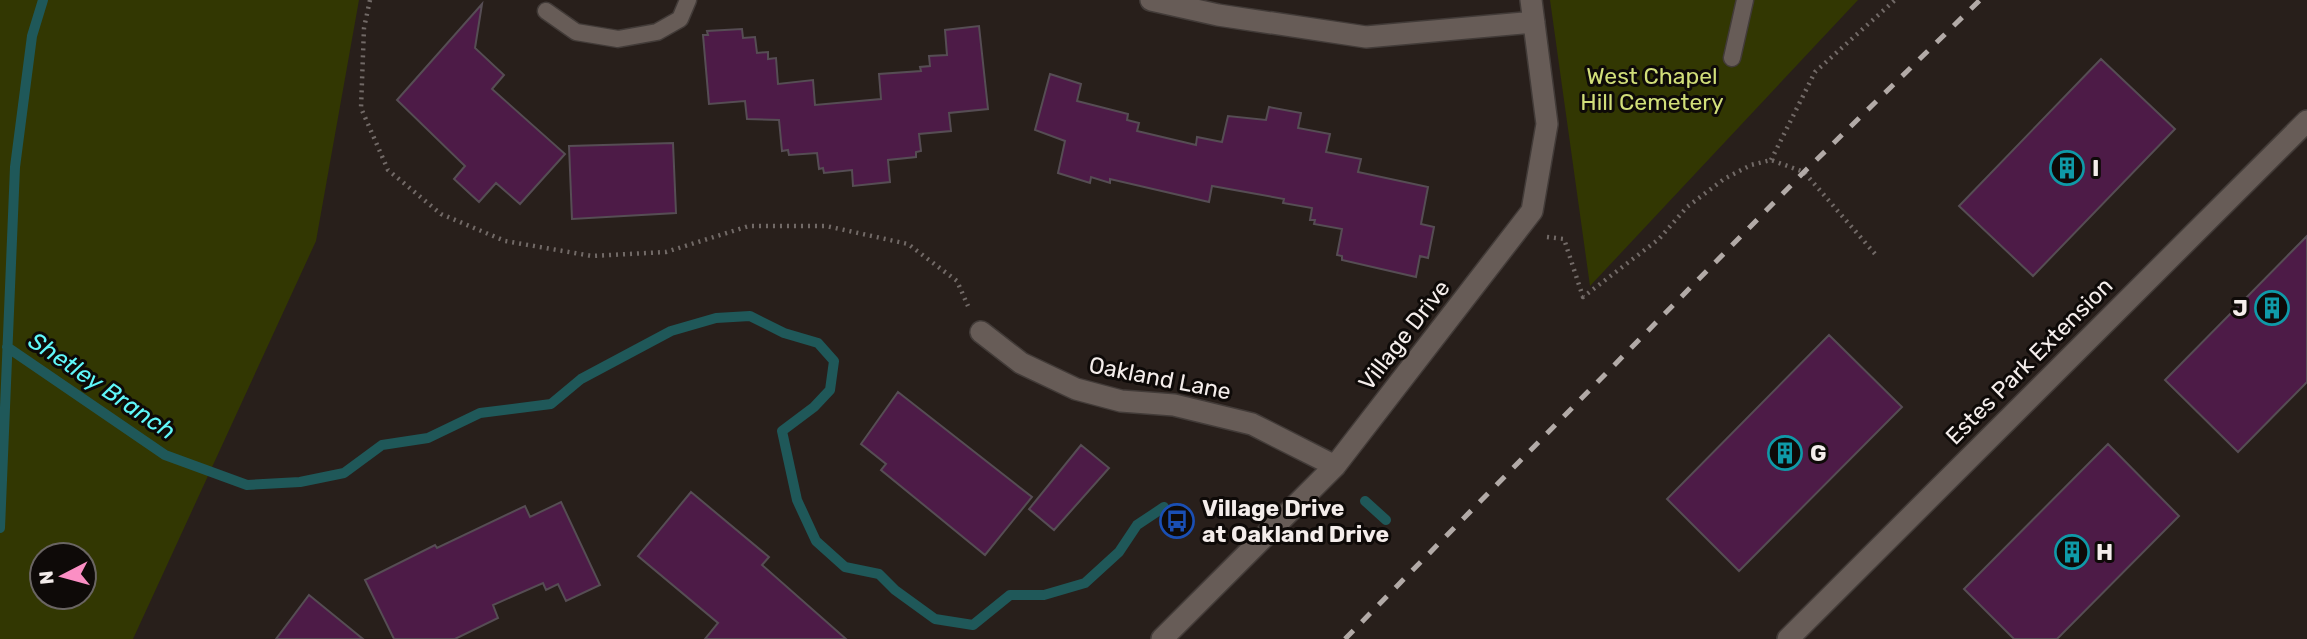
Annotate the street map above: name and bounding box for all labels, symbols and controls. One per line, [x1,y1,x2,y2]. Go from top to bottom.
park label: West Chapel Hill Cemetery [1580,62,1724,116]
building icon: I [2048,149,2086,187]
place label: I [2092,154,2099,182]
street label: Estes Park Extension [1940,272,2118,450]
street label: Village Drive [1352,274,1456,396]
building icon: J [2253,289,2291,327]
place label: J [2233,294,2248,322]
water label: Shetley Branch [23,327,181,445]
street label: Oakland Lane [1087,351,1233,405]
building icon: G [1766,434,1804,472]
place label: G [1810,439,1827,467]
place label: Village Drive at Oakland Drive [1202,494,1389,548]
bus stop icon: Village Drive at Oakland Drive [1158,502,1196,540]
building icon: H [2053,533,2091,571]
place label: H [2096,538,2113,566]
north arrow [28,541,98,611]
text: N [34,570,59,586]

